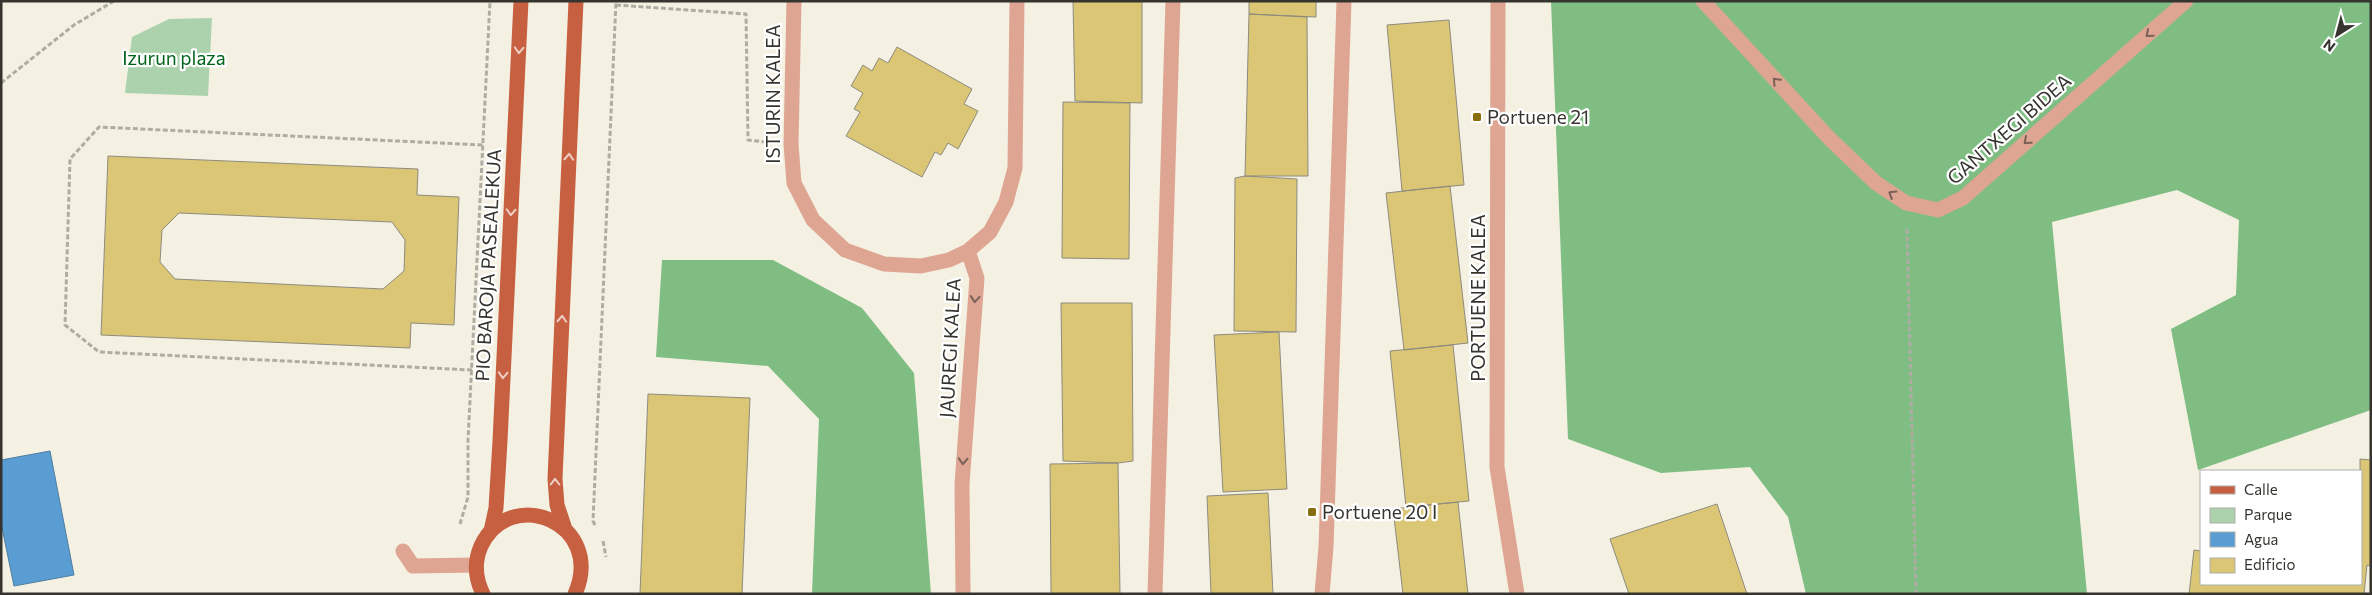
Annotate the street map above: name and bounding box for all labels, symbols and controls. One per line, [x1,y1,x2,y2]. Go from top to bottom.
north arrow [2312,10,2362,60]
street label: ISTURIN KALEA [761,24,784,164]
one-way arrow [2146,28,2155,37]
text: N [2320,36,2338,56]
park label: Izurun plaza [122,46,226,69]
one-way arrow [513,46,524,54]
street label: GANTXEGI BIDEA [1942,69,2075,189]
one-way arrow [1773,77,1782,86]
place label: Portuene 21 [1487,105,1589,128]
marker: Portuene 21 [1471,111,1483,123]
one-way arrow [2024,135,2033,144]
street label: PIO BAROJA PASEALEKUA [470,148,505,382]
one-way arrow [564,153,575,161]
one-way arrow [1889,190,1898,200]
one-way arrow [506,209,516,217]
street label: PORTUENE KALEA [1466,214,1489,382]
street label: JAUREGI KALEA [934,277,965,418]
one-way arrow [969,295,980,303]
one-way arrow [557,315,567,323]
one-way arrow [498,371,509,379]
one-way arrow [957,457,968,465]
legend [2200,470,2362,585]
one-way arrow [550,478,560,486]
text: Calle [2244,480,2278,498]
place label: Portuene 20 I [1322,500,1437,523]
text: Parque [2244,505,2292,523]
marker: Portuene 20 I [1306,506,1318,518]
text: Agua [2244,530,2278,548]
text: Edificio [2244,555,2295,573]

